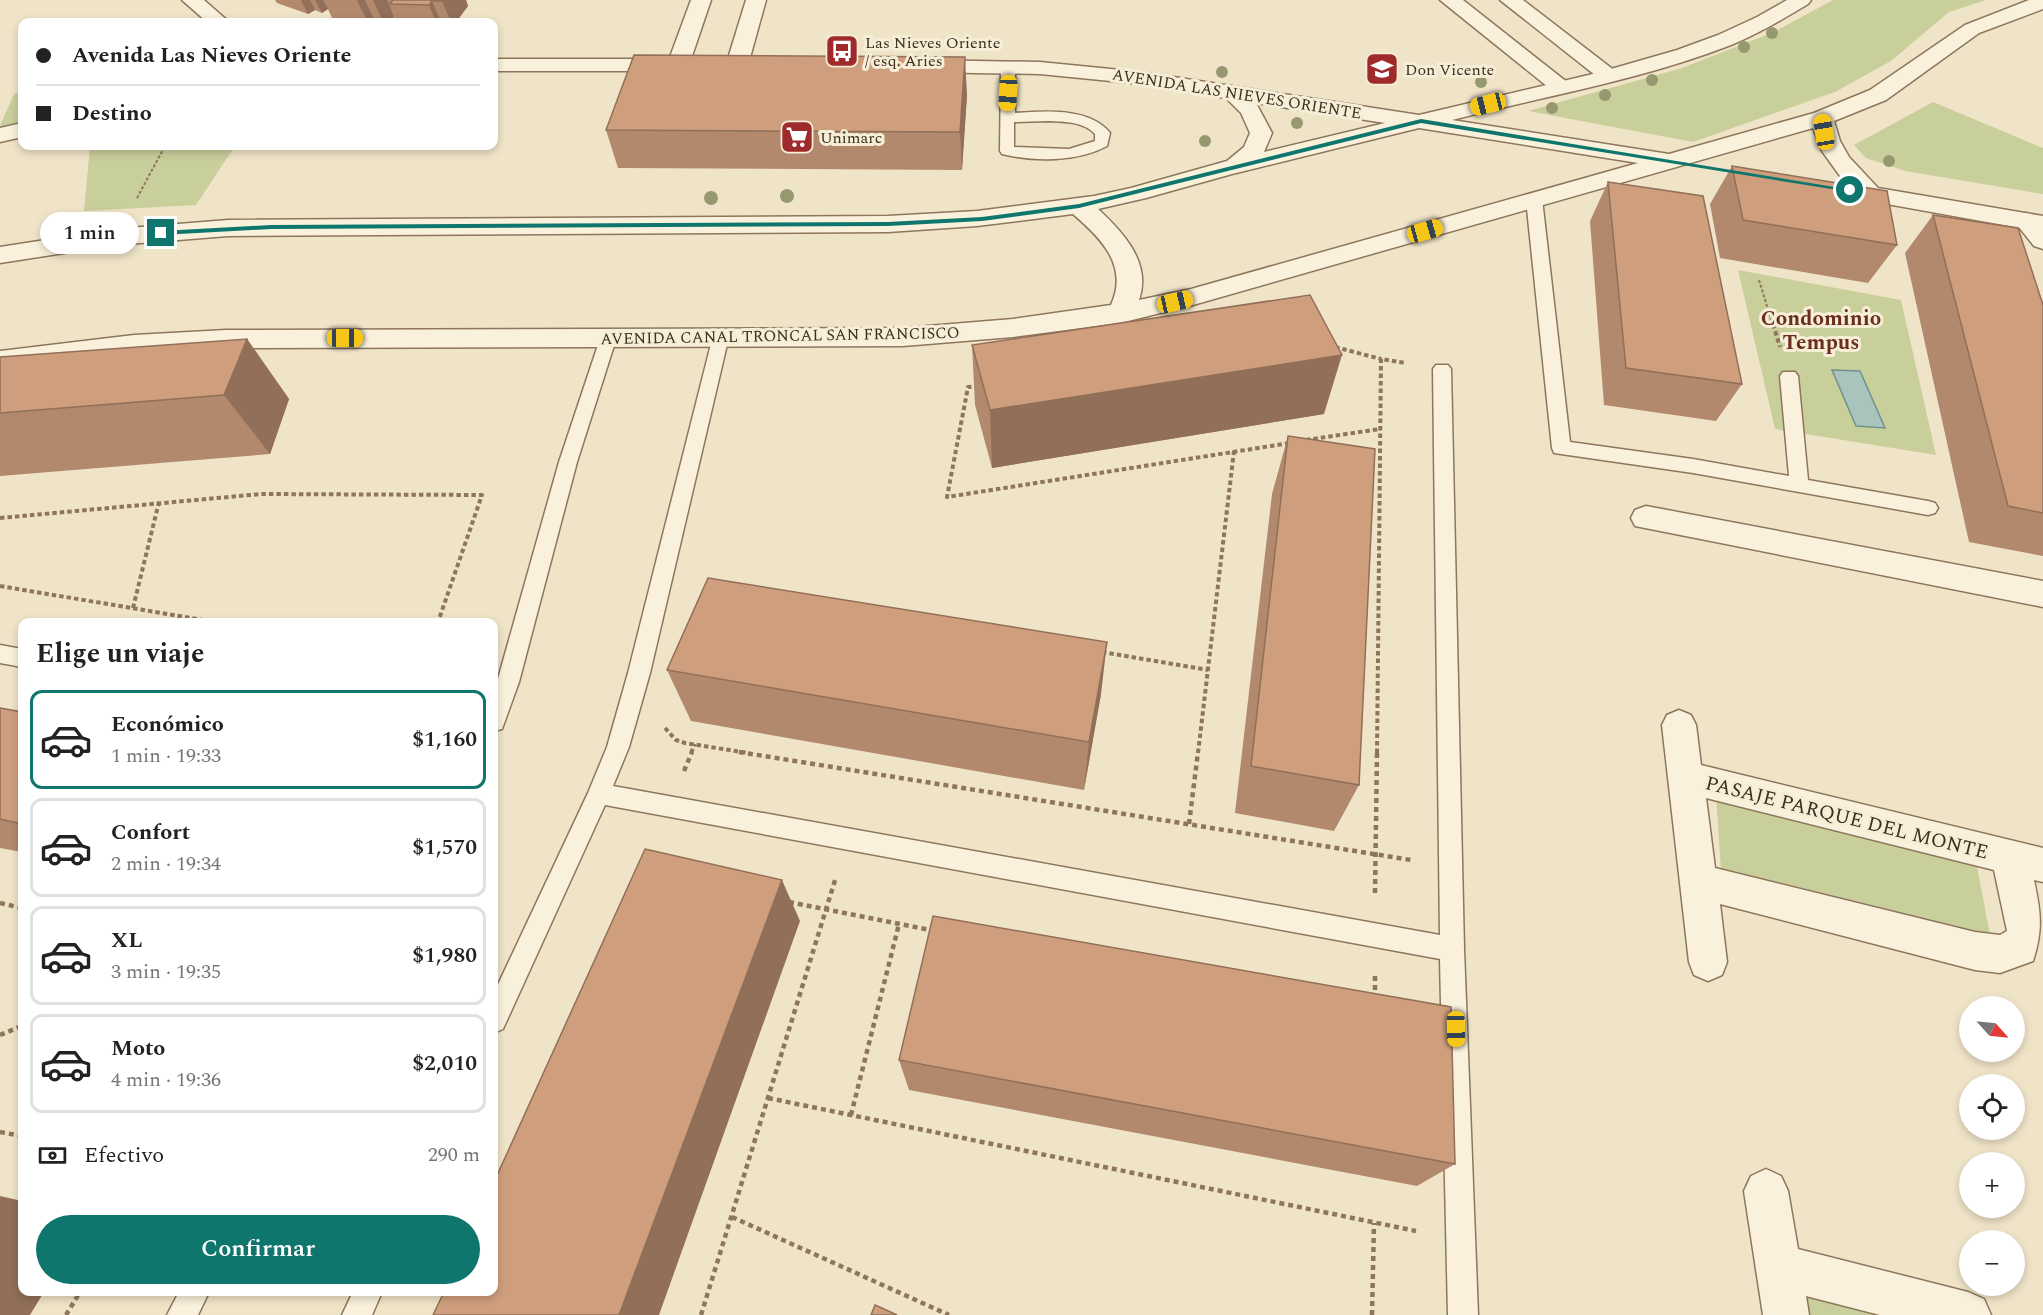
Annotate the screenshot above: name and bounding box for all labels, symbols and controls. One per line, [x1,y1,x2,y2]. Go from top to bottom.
place label: Las Nieves Oriente / esq. Aries [865,31,1000,73]
bus stop icon: Las Nieves Oriente / esq. Aries [824,33,860,69]
text: Avenida Las Nieves Oriente [72,39,351,72]
school or university icon: Don Vicente [1364,51,1400,87]
place label: Don Vicente [1405,58,1494,82]
street label: AVENIDA LAS NIEVES ORIENTE [1110,62,1363,126]
car [998,75,1018,111]
car [1468,91,1508,117]
text: Destino [72,97,152,130]
car [1812,113,1836,151]
supermarket icon: Unimarc [779,119,815,155]
place label: Unimarc [820,126,882,150]
route start [1836,176,1863,203]
callout: 1 min [41,212,140,254]
car [1405,217,1445,245]
text: 1 min [64,218,115,248]
route end [147,219,174,246]
car [1155,289,1195,315]
district label: Condominio Tempus [1761,303,1881,359]
street label: AVENIDA CANAL TRONCAL SAN FRANCISCO [600,321,960,351]
car [327,329,363,347]
text: Elige un viaje [36,633,204,675]
text: Económico [111,708,224,741]
icon: car [39,713,93,767]
text: $1,160 [412,723,477,756]
text: 1 min · 19:33 [111,741,221,771]
street label: PASAJE PARQUE DEL MONTE [1702,768,1991,868]
text: Confort [111,816,190,849]
icon: car [39,821,93,875]
text: $1,570 [412,831,477,864]
text: 2 min · 19:34 [111,849,221,879]
text: XL [111,924,142,957]
icon: car [39,929,93,983]
text: $1,980 [412,939,477,972]
text: 3 min · 19:35 [111,957,221,987]
north arrow [1959,996,2025,1062]
map controls [1959,996,2025,1296]
car [1447,1011,1465,1047]
text: Moto [111,1032,165,1065]
icon: car [39,1037,93,1091]
text: $2,010 [412,1047,477,1080]
text: 4 min · 19:36 [111,1065,221,1095]
button: locate [1959,1074,2025,1140]
icon: cash [36,1139,69,1172]
text: Efectivo [84,1139,164,1172]
text: 290 m [428,1140,480,1170]
button: + [1959,1152,2025,1218]
button: Confirmar [36,1215,480,1284]
button: − [1959,1230,2025,1296]

